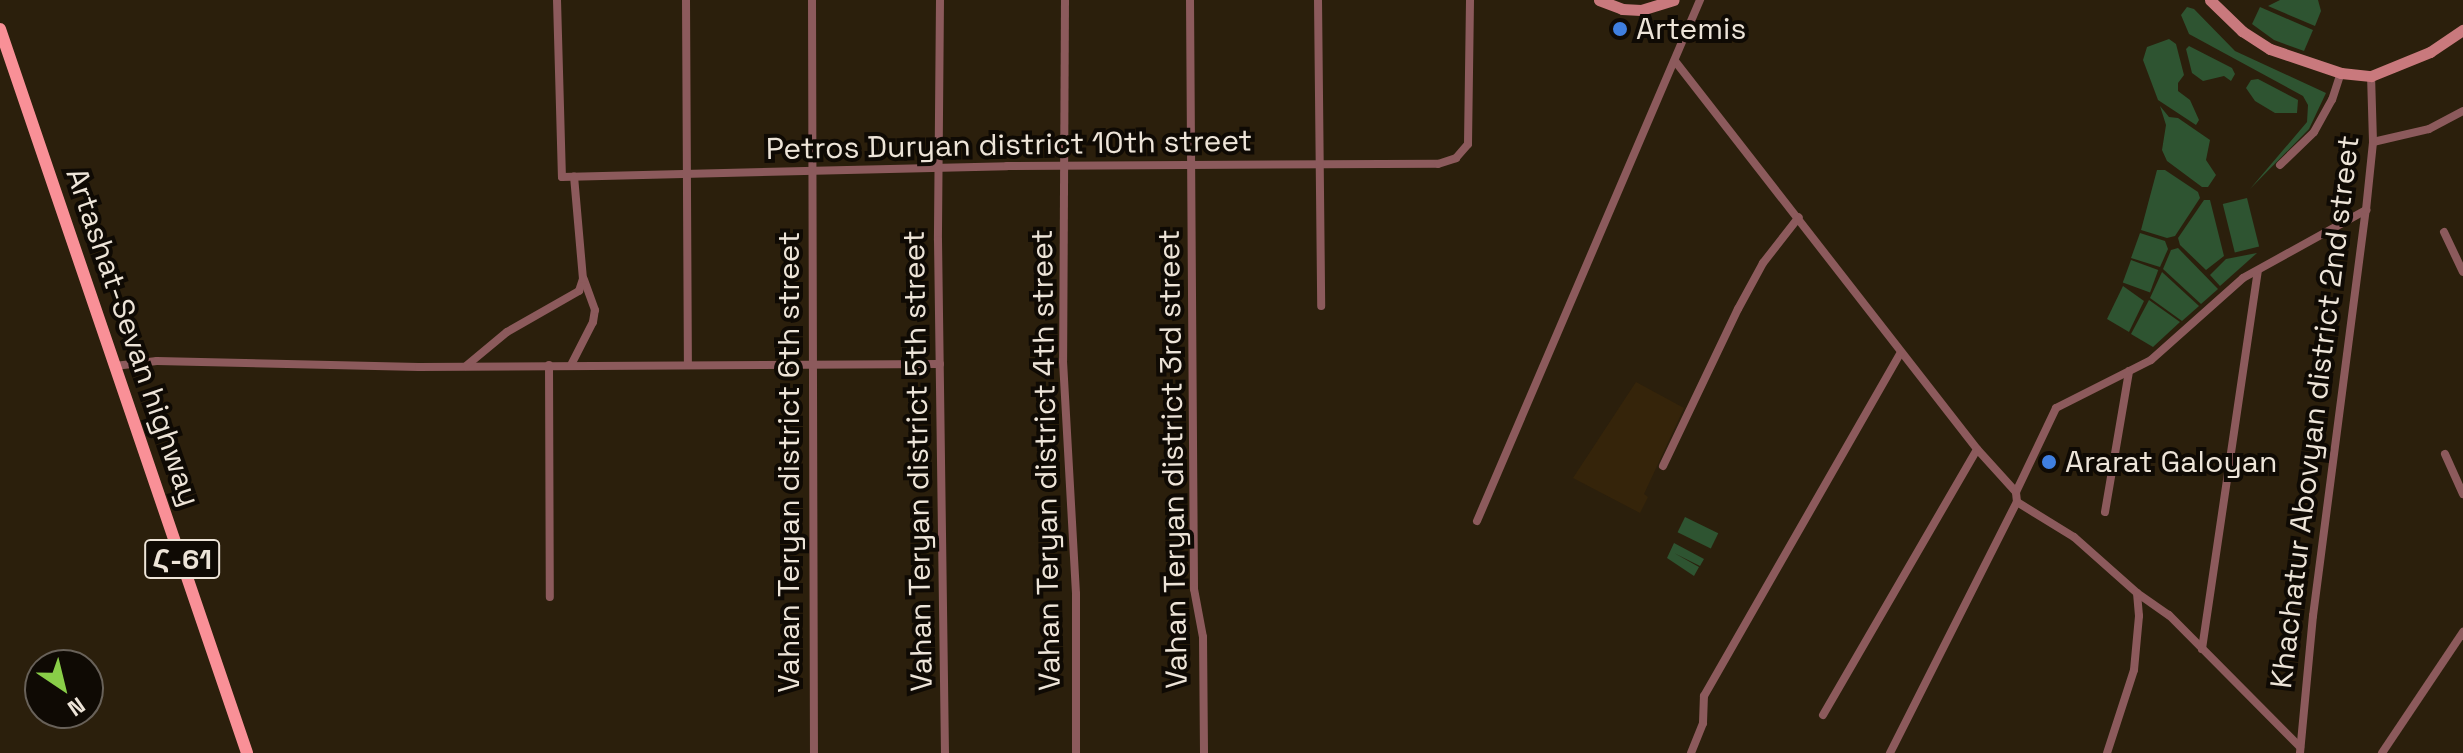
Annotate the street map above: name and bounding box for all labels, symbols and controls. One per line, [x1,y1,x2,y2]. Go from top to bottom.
place label: Artemis [1636,11,1746,47]
marker: Artemis [1611,20,1629,38]
street label: Petros Duryan district 10th street [765,123,1253,167]
street label: Khachatur Abovyan district 2nd street [2263,133,2367,691]
street label: Artashat-Sevan highway [58,163,208,511]
street label: Vahan Teryan district 4th street [1024,228,1068,692]
street label: Vahan Teryan district 3rd street [1151,229,1195,689]
street label: Vahan Teryan district 5th street [896,230,940,692]
street label: Vahan Teryan district 6th street [771,231,807,693]
place label: Ararat Galoyan [2065,444,2277,480]
marker: Ararat Galoyan [2040,453,2058,471]
road number: Հ-61 [144,535,220,583]
north arrow [24,649,104,729]
text: N [63,691,91,723]

